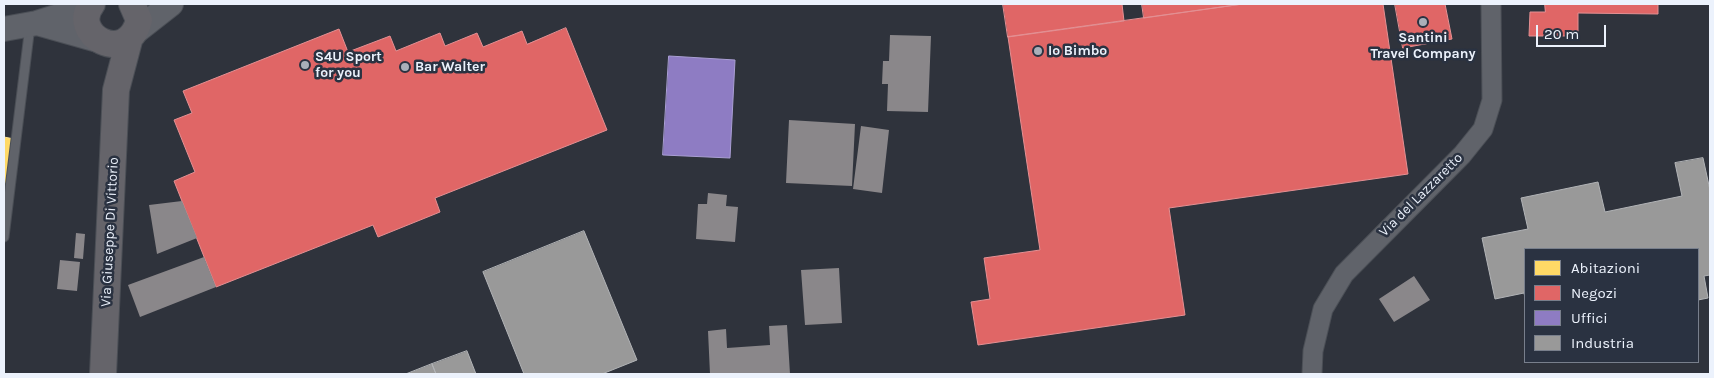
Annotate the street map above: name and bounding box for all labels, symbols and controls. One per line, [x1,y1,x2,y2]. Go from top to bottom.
scale bar [1539,15,1609,47]
marker: Santini Travel Company [1417,16,1429,28]
text: 20 m [1544,25,1579,43]
place label: Santini Travel Company [1370,30,1476,62]
place label: Io Bimbo [1048,43,1107,59]
marker: Io Bimbo [1032,45,1044,57]
place label: S4U Sport for you [315,49,382,82]
marker: S4U Sport for you [299,59,311,71]
place label: Bar Walter [415,59,485,75]
marker: Bar Walter [399,61,411,73]
street label: Via del Lazzaretto [1376,150,1466,240]
street label: Via Giuseppe Di Vittorio [98,157,122,307]
legend [1524,248,1699,363]
text: Abitazioni [1571,259,1640,277]
text: Negozi [1571,284,1617,302]
text: Uffici [1571,309,1608,327]
text: Industria [1571,334,1634,352]

